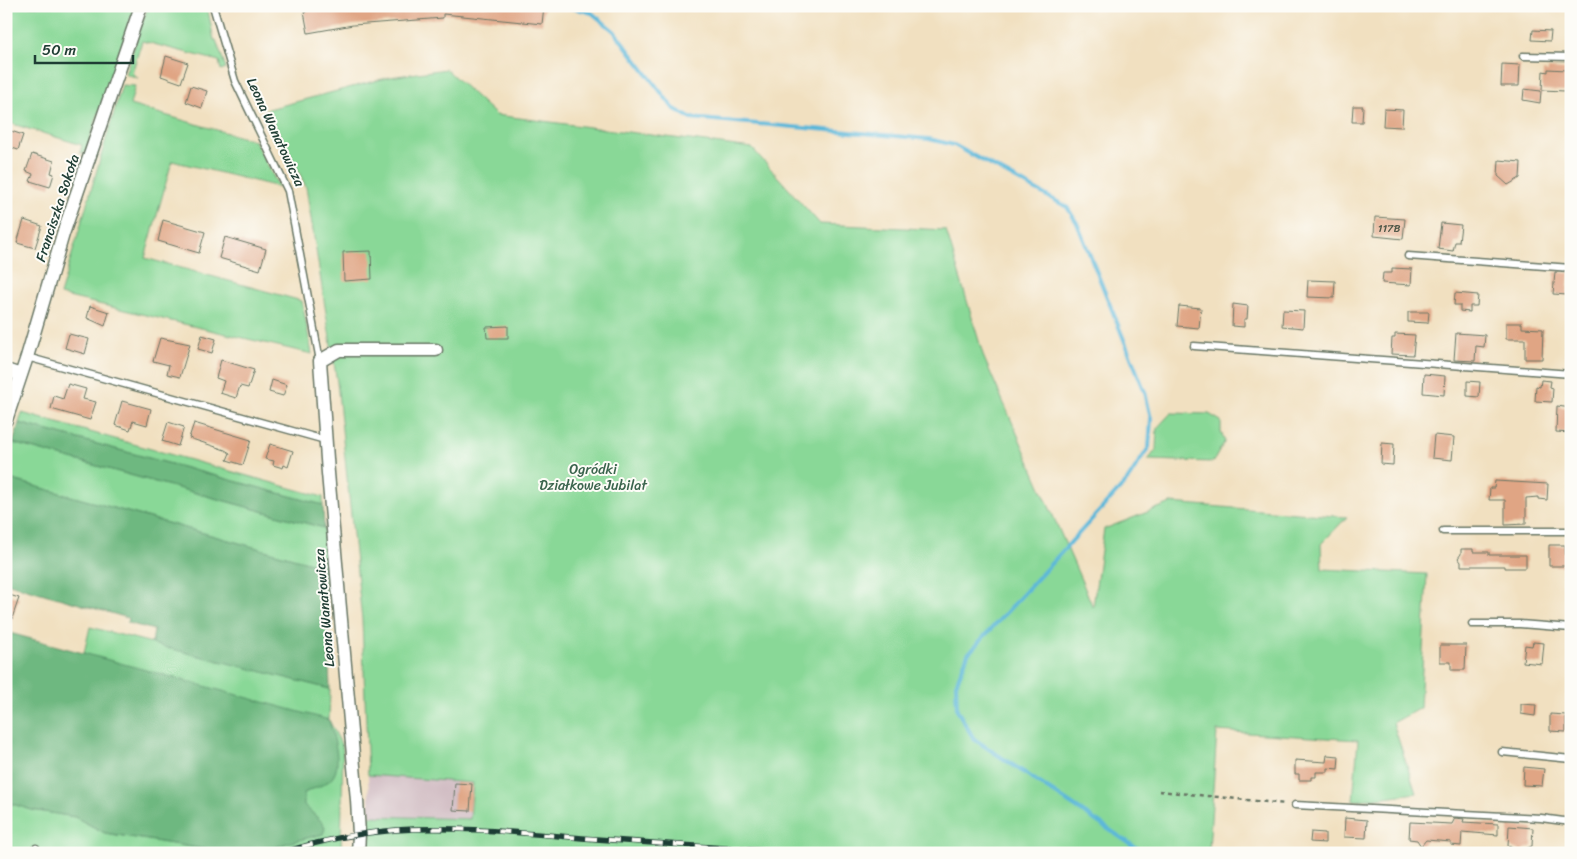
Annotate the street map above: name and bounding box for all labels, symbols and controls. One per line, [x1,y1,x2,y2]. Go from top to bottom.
scale bar [35,32,132,64]
text: 50 m [42,37,77,63]
street label: Leona Wanatowicza [239,73,312,192]
street label: Franciszka Sokoła [28,151,87,265]
house number: 117B [1378,219,1400,238]
park label: Ogródki Działkowe Jubilat [539,457,648,498]
street label: Leona Wanatowicza [307,547,342,668]

